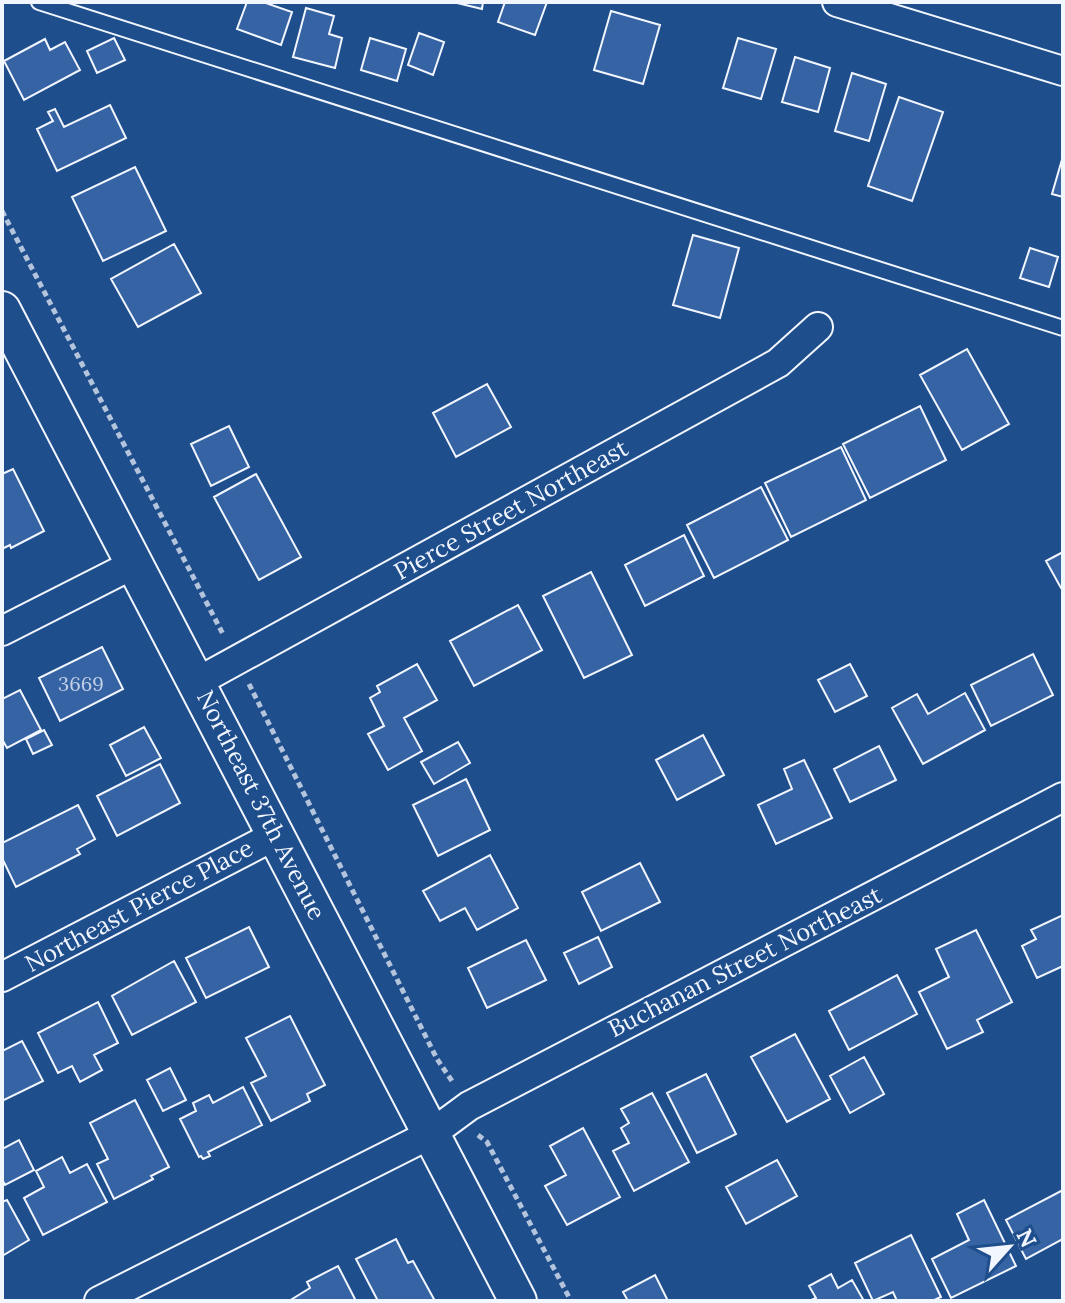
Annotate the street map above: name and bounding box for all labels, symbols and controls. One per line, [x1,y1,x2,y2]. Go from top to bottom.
street label: Pierce Street Northeast [388,432,634,587]
house number: 3669 [58,671,104,696]
street label: Northeast 37th Avenue [190,685,333,925]
street label: Northeast Pierce Place [19,832,258,979]
street label: Buchanan Street Northeast [603,879,887,1044]
north arrow [969,1207,1049,1287]
text: N [1010,1224,1043,1252]

